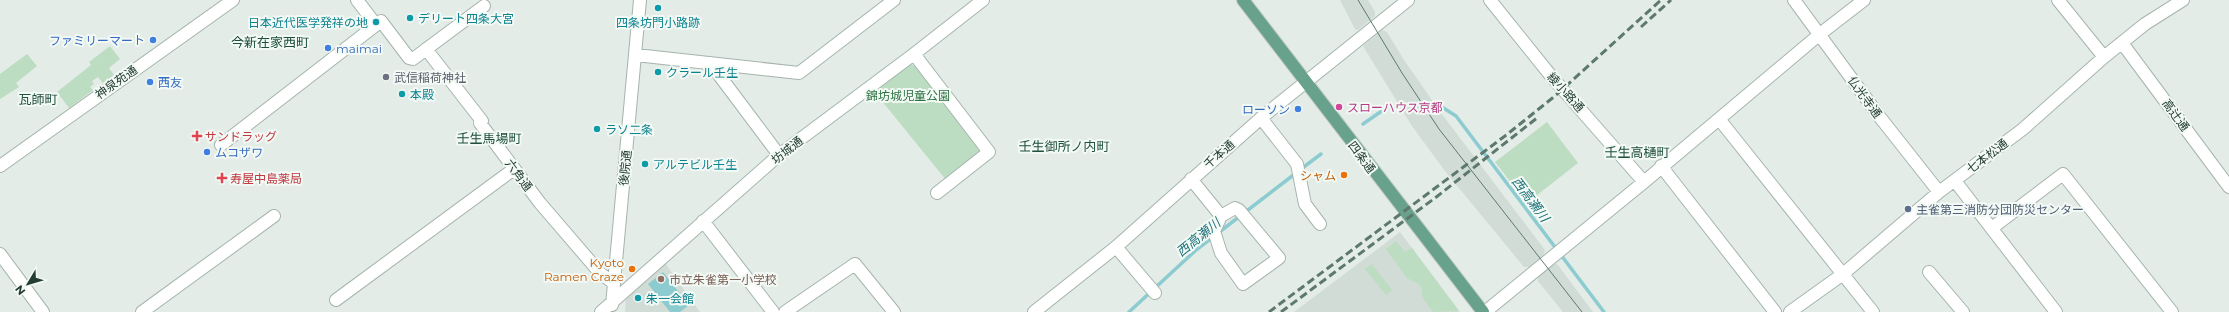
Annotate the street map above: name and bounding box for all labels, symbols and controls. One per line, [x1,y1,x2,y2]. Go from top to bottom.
marker: 四条坊門小路跡 [653,3,663,13]
place label: デリート四条大宮 [418,11,514,26]
marker: デリート四条大宮 [405,13,415,23]
place label: 日本近代医学発祥の地 [248,15,368,30]
place label: 四条坊門小路跡 [616,15,700,30]
marker: 日本近代医学発祥の地 [371,17,381,27]
place label: ファミリーマート [49,33,145,48]
district label: 今新在家西町 [231,34,309,50]
marker: ファミリーマート [148,35,158,45]
place label: maimai [336,41,382,56]
marker: maimai [323,43,333,53]
street label: 神泉苑通 [92,62,140,102]
place label: クラール壬生 [666,65,738,80]
marker: クラール壬生 [653,67,663,77]
street label: 綾小路通 [1544,69,1588,115]
place label: 武信稲荷神社 [394,70,466,85]
marker: 武信稲荷神社 [381,72,391,82]
street label: 仏光寺通 [1845,73,1885,121]
place label: 西友 [158,75,182,90]
marker: 西友 [145,77,155,87]
place label: 本殿 [410,87,434,102]
park label: 錦坊城児童公園 [866,88,950,103]
marker: 本殿 [397,89,407,99]
district label: 瓦師町 [18,91,58,107]
street label: 高辻通 [2159,96,2193,134]
place label: スローハウス京都 [1347,100,1443,115]
place label: ローソン [1242,102,1290,117]
marker: スローハウス京都 [1334,102,1344,112]
marker: ローソン [1293,104,1303,114]
place label: ラソ二条 [605,122,653,137]
marker: ラソ二条 [592,124,602,134]
place label: サンドラッグ [205,129,277,144]
district label: 壬生馬場町 [456,130,522,146]
marker: サンドラッグ [192,131,202,141]
street label: 坊城通 [768,133,806,167]
street label: 七本松通 [1963,136,2011,176]
street label: 千本通 [1200,137,1238,171]
district label: 壬生御所ノ内町 [1018,138,1110,154]
street label: 四条通 [1345,138,1379,176]
district label: 壬生高樋町 [1604,144,1670,160]
place label: ムコザワ [215,145,263,160]
marker: ムコザワ [202,147,212,157]
street label: 後院通 [616,149,634,187]
street label: 六角通 [502,156,536,194]
place label: アルテビル壬生 [653,157,737,172]
marker: アルテビル壬生 [640,159,650,169]
place label: シャム [1300,168,1336,183]
marker: シャム [1339,170,1349,180]
place label: 寿屋中島薬局 [230,171,302,186]
marker: 寿屋中島薬局 [217,173,227,183]
water label: 西高瀬川 [1509,173,1554,226]
place label: 主雀第三消防分団防災センター [1916,202,2084,217]
marker: 主雀第三消防分団防災センター [1903,204,1913,214]
water label: 西高瀬川 [1173,213,1225,260]
place label: Kyoto Ramen Craze [544,255,624,284]
north arrow [8,264,48,304]
marker: Kyoto Ramen Craze [627,264,637,274]
place label: 市立朱雀第一小学校 [669,272,777,287]
marker: 市立朱雀第一小学校 [656,274,666,284]
text: N [12,282,28,298]
place label: 朱一会館 [646,291,694,306]
marker: 朱一会館 [633,293,643,303]

